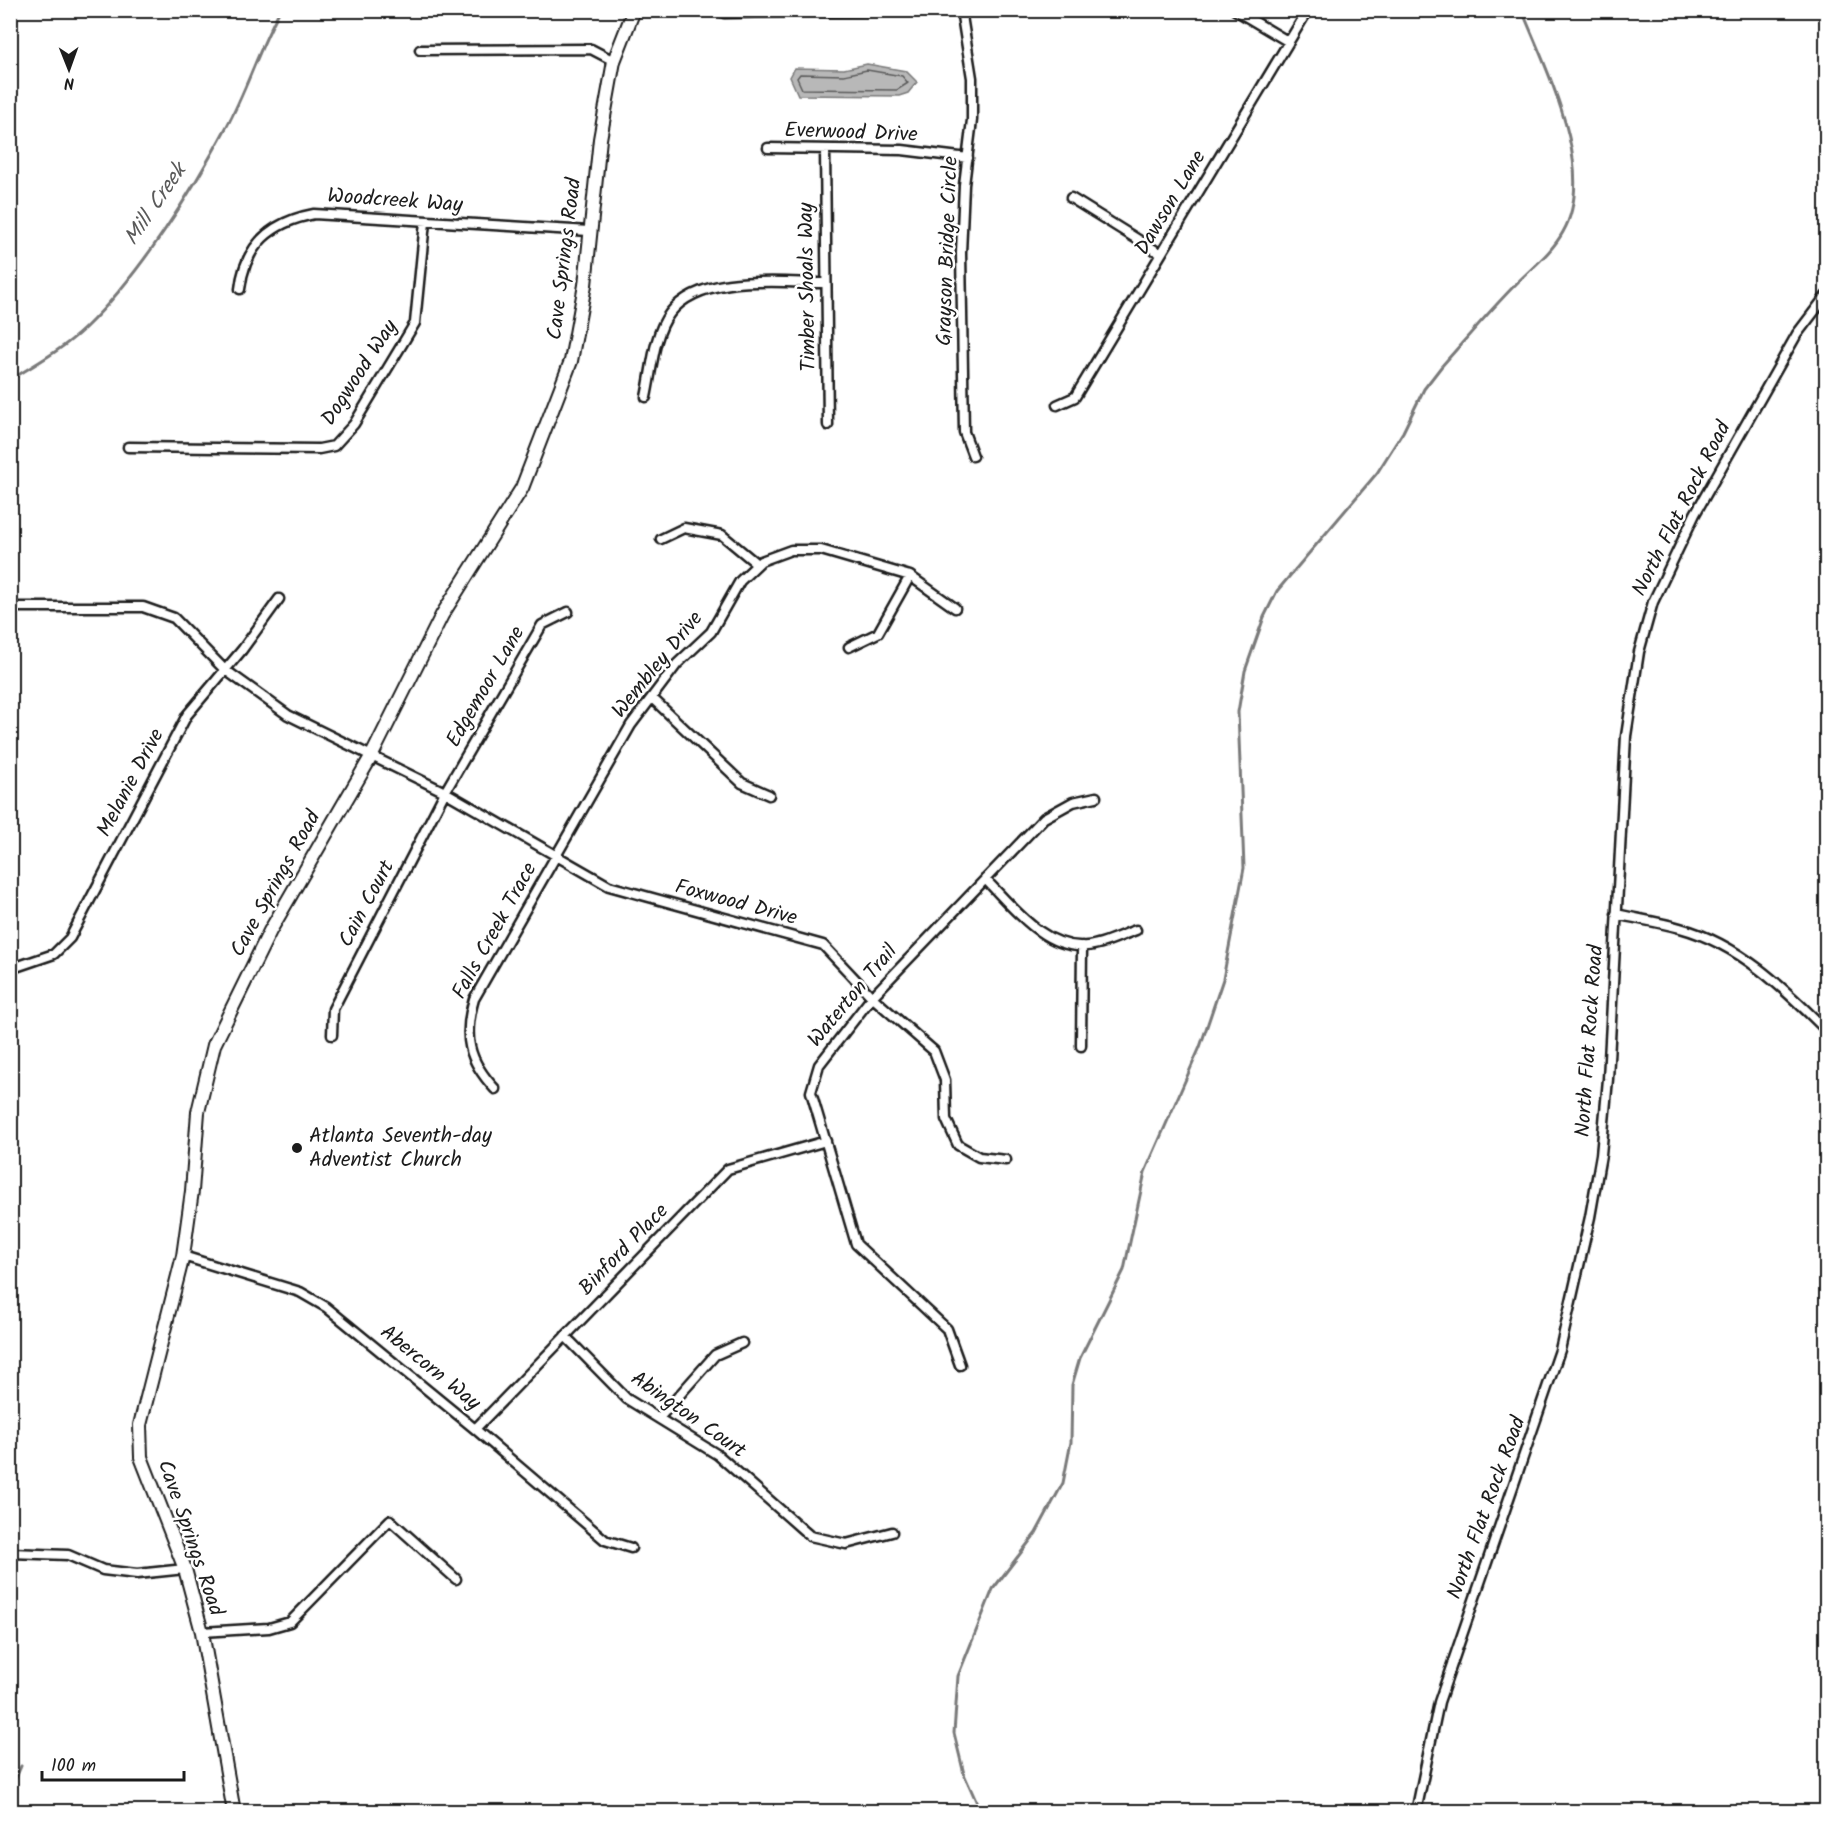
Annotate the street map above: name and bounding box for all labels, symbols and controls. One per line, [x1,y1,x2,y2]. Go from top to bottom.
north arrow [39,39,99,99]
text: N [64,70,75,95]
street label: Everwood Drive [784,114,919,152]
street label: Dawson Lane [1127,144,1216,262]
water label: Mill Creek [116,154,199,253]
street label: Grayson Bridge Circle [928,155,968,346]
street label: Cave Springs Road [539,176,591,342]
street label: Woodcreek Way [326,180,464,222]
street label: Timber Shoals Way [790,202,826,372]
street label: Dogwood Way [313,313,407,433]
street label: North Flat Rock Road [1624,415,1741,602]
street label: Wembley Drive [604,604,712,726]
street label: Edgemoor Lane [438,620,534,754]
street label: Melanie Drive [89,722,174,843]
street label: Cave Springs Road [222,804,330,963]
street label: Cain Court [330,854,404,953]
street label: Falls Creek Trace [444,856,547,1005]
street label: Foxwood Drive [671,871,801,935]
street label: Waterton Trail [800,937,906,1055]
street label: North Flat Rock Road [1567,943,1613,1138]
place label: Atlanta Seventh-day Adventist Church [309,1120,492,1177]
marker: Atlanta Seventh-day Adventist Church [290,1141,304,1155]
street label: Binford Place [571,1196,677,1304]
street label: Abercorn Way [372,1317,488,1419]
street label: Abington Court [623,1363,753,1468]
street label: North Flat Rock Road [1439,1411,1536,1604]
street label: Cave Springs Road [148,1456,232,1621]
scale bar [42,1744,184,1782]
text: 100 m [51,1752,96,1781]

